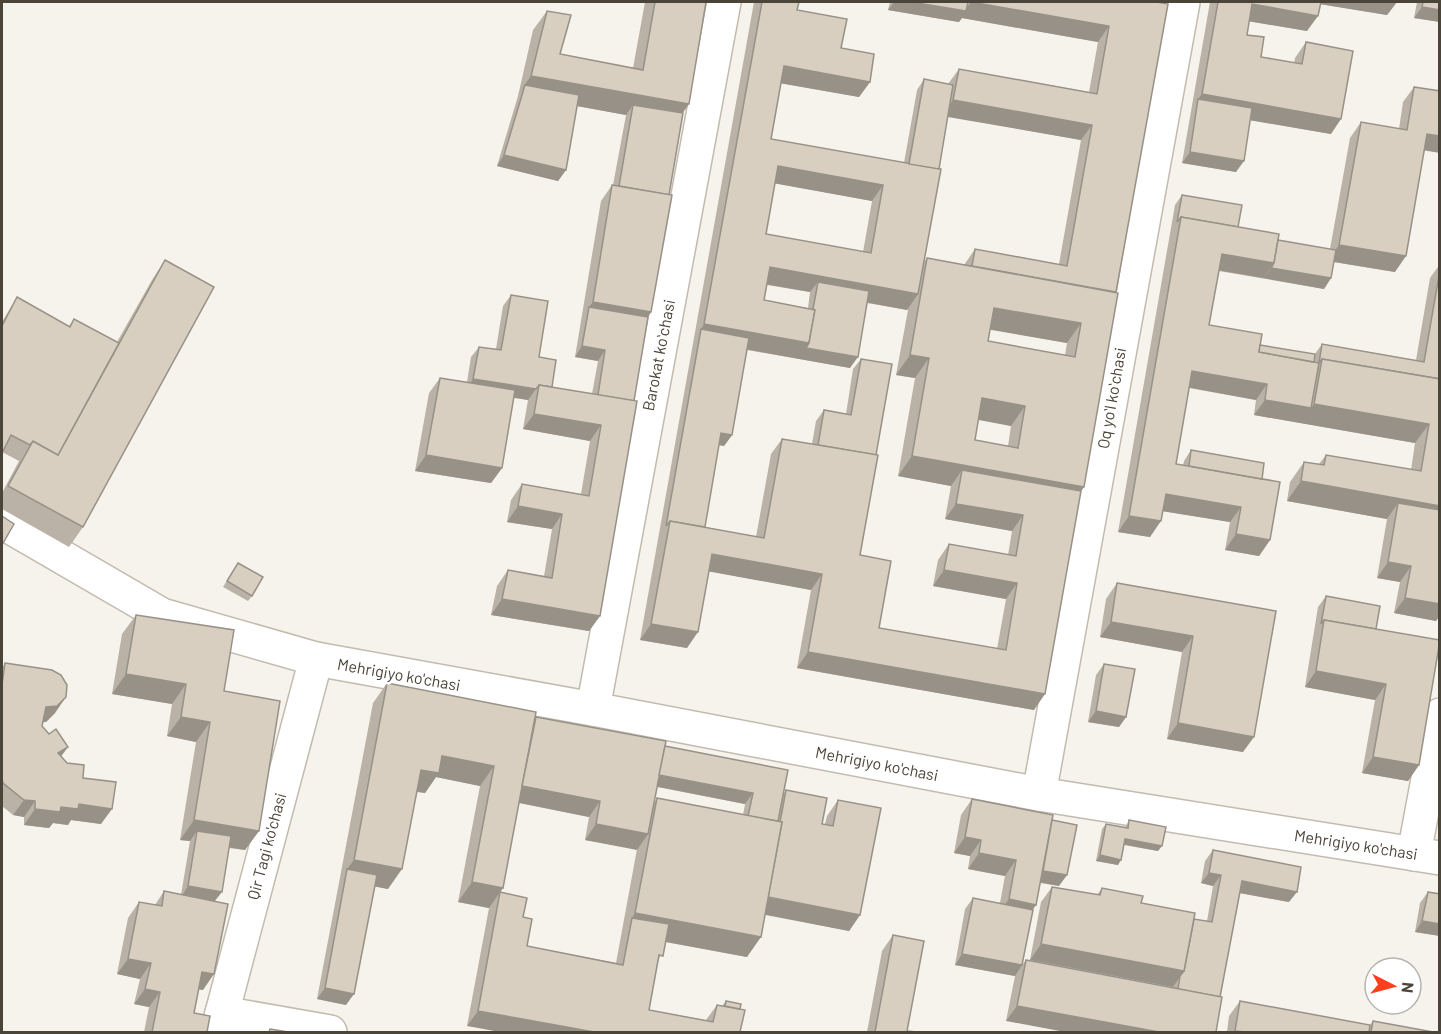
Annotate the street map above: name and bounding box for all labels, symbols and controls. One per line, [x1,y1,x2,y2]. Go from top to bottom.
street label: Barokat koʻchasi [638,298,678,412]
street label: Oq yoʻl koʻchasi [1093,346,1129,450]
street label: Mehrigiyo ko'chasi [336,654,462,694]
street label: Mehrigiyo ko'chasi [814,742,940,784]
street label: Qir Tagi ko'chasi [243,791,289,901]
street label: Mehrigiyo ko'chasi [1293,825,1419,863]
north arrow [1363,956,1423,1016]
text: N [1398,981,1418,994]

